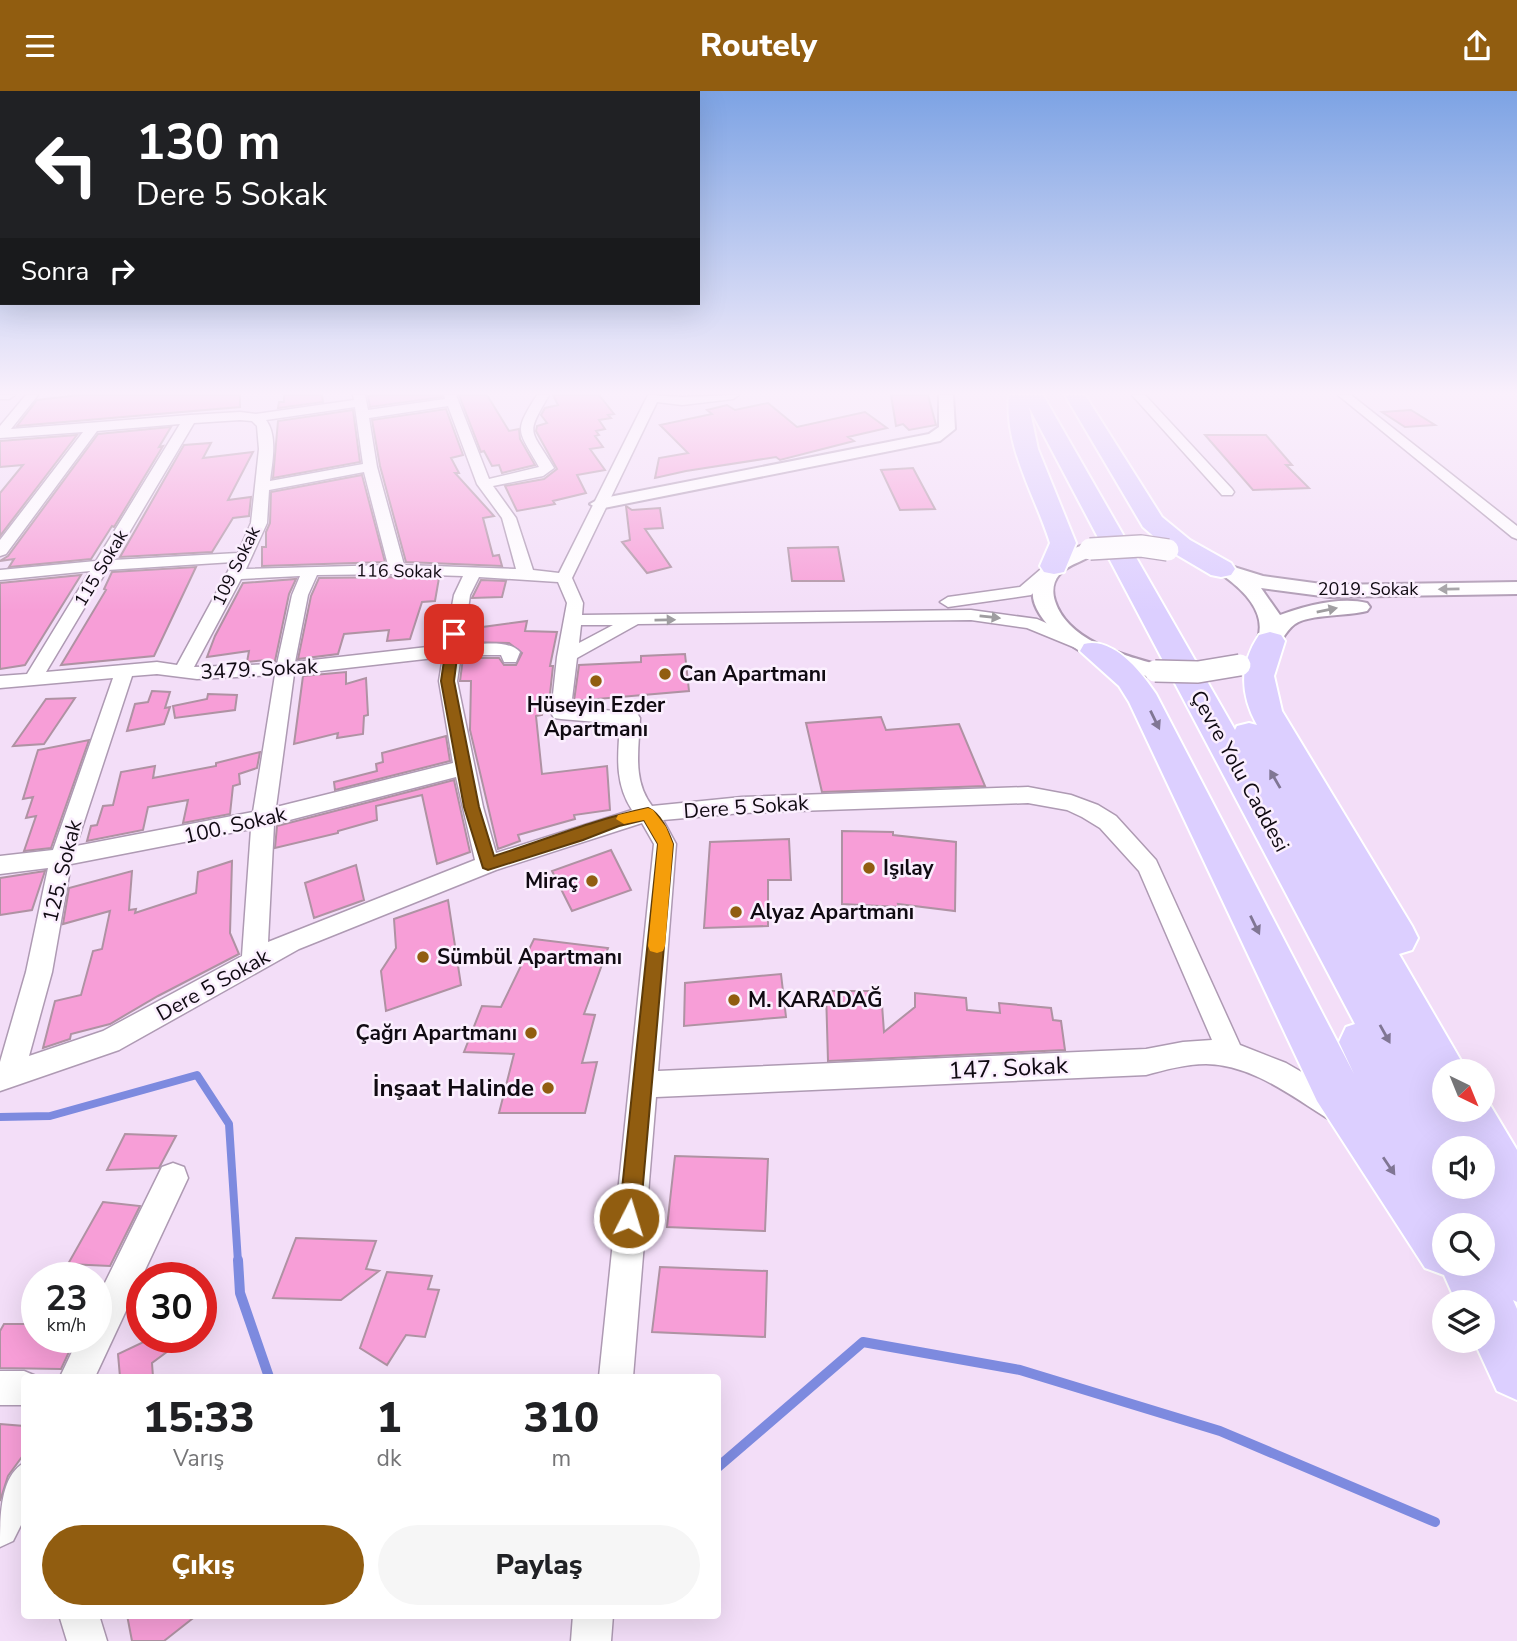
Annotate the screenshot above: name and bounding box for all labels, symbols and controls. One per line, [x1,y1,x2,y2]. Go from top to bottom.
text: Routely [700,24,817,67]
icon: menu [21,27,59,65]
icon: share [1458,27,1496,65]
text: 130 m [136,109,280,176]
icon: left [21,119,112,210]
text: Dere 5 Sokak [136,173,327,216]
icon: right [103,252,141,290]
text: Sonra [21,254,89,289]
street label: 109 Sokak [206,521,266,610]
street label: 115 Sokak [69,524,134,611]
street label: 116 Sokak [356,558,443,584]
street label: 2019. Sokak [1318,577,1419,601]
one-way arrow [1438,583,1460,595]
pin [424,604,484,664]
one-way arrow [1316,604,1338,615]
one-way arrow [979,611,1001,622]
one-way arrow [654,614,676,626]
icon: arrive [435,615,473,653]
street label: 3479. Sokak [200,652,319,686]
place label: Can Apartmanı [679,660,826,688]
marker: Can Apartmanı [657,666,673,682]
marker: Hüseyin Ezder Apartmanı [588,673,604,689]
street label: Çevre Yolu Caddesi [1184,685,1296,857]
place label: Hüseyin Ezder Apartmanı [527,691,666,743]
one-way arrow [1150,710,1161,730]
one-way arrow [1269,769,1281,788]
street label: Dere 5 Sokak [683,789,810,825]
street label: 100. Sokak [181,799,290,850]
street label: 125. Sokak [36,816,88,925]
place label: Işılay [883,854,935,882]
marker: Işılay [861,860,877,876]
place label: Miraç [525,867,578,895]
marker: Miraç [584,873,600,889]
place label: Alyaz Apartmanı [750,898,914,926]
marker: Alyaz Apartmanı [728,904,744,920]
one-way arrow [1250,915,1261,935]
street label: Dere 5 Sokak [151,942,275,1028]
place label: Sümbül Apartmanı [437,943,622,971]
marker: Sümbül Apartmanı [415,949,431,965]
place label: M. KARADAĞ [748,986,882,1014]
marker: M. KARADAĞ [726,992,742,1008]
place label: Çağrı Apartmanı [356,1019,517,1047]
marker: Çağrı Apartmanı [523,1025,539,1041]
one-way arrow [1379,1025,1391,1044]
street label: 147. Sokak [947,1049,1070,1087]
north arrow [1432,1059,1494,1122]
map controls [1432,1059,1495,1353]
place label: İnşaat Halinde [373,1072,534,1104]
marker: İnşaat Halinde [540,1080,556,1096]
button: sound [1432,1136,1495,1199]
one-way arrow [1382,1156,1395,1176]
position arrow [592,1181,666,1255]
button: search [1432,1213,1495,1276]
speed limit sign: 30 [126,1262,217,1353]
text: 23 [45,1275,88,1322]
button: layers [1432,1290,1495,1353]
text: km/h [47,1313,86,1337]
text: 15:33 [143,1390,255,1447]
text: 1 [376,1390,402,1447]
text: 310 [524,1390,599,1447]
text: Varış [173,1443,224,1474]
text: dk [377,1443,402,1474]
text: m [551,1443,571,1474]
button: Çıkış [42,1525,364,1605]
button: Paylaş [378,1525,700,1605]

